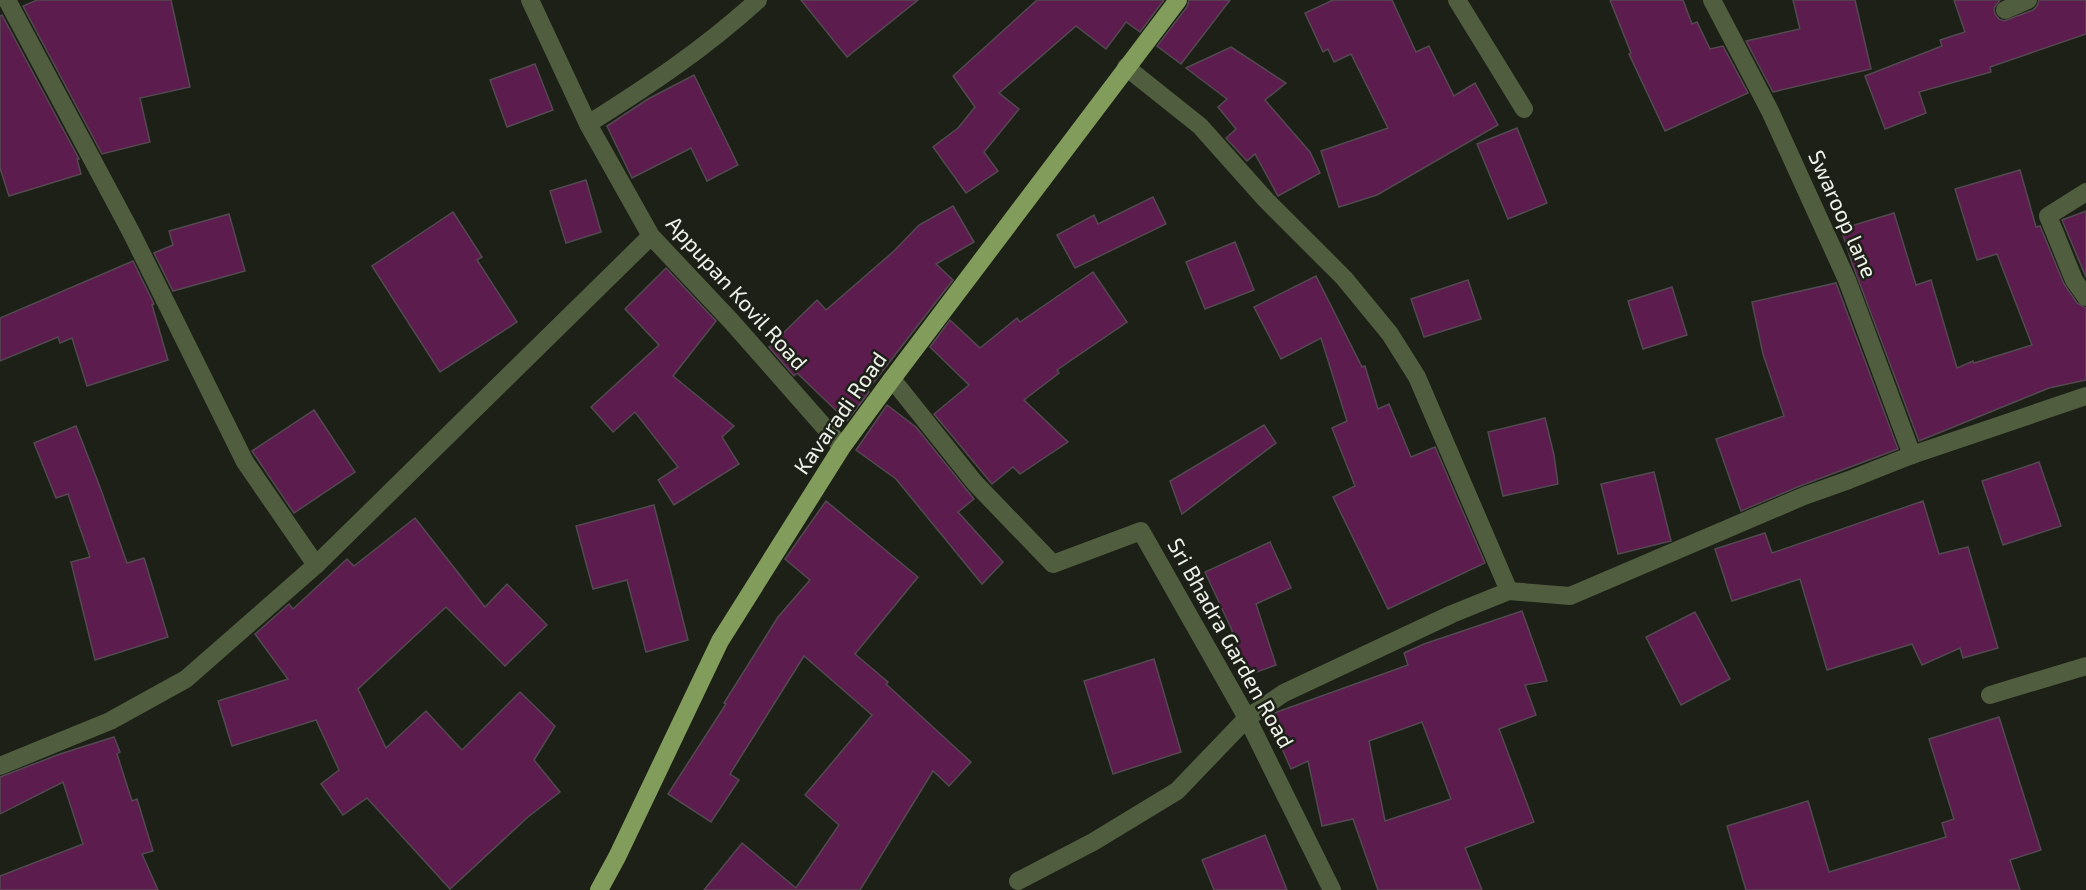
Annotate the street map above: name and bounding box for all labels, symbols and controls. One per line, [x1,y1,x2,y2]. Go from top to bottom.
street label: Swaroop lane [1804,146,1884,281]
street label: Appupan Kovil Road [662,210,814,375]
street label: Kavaradi Road [787,346,891,479]
street label: Sri Bhadra Garden Road [1163,533,1300,752]

